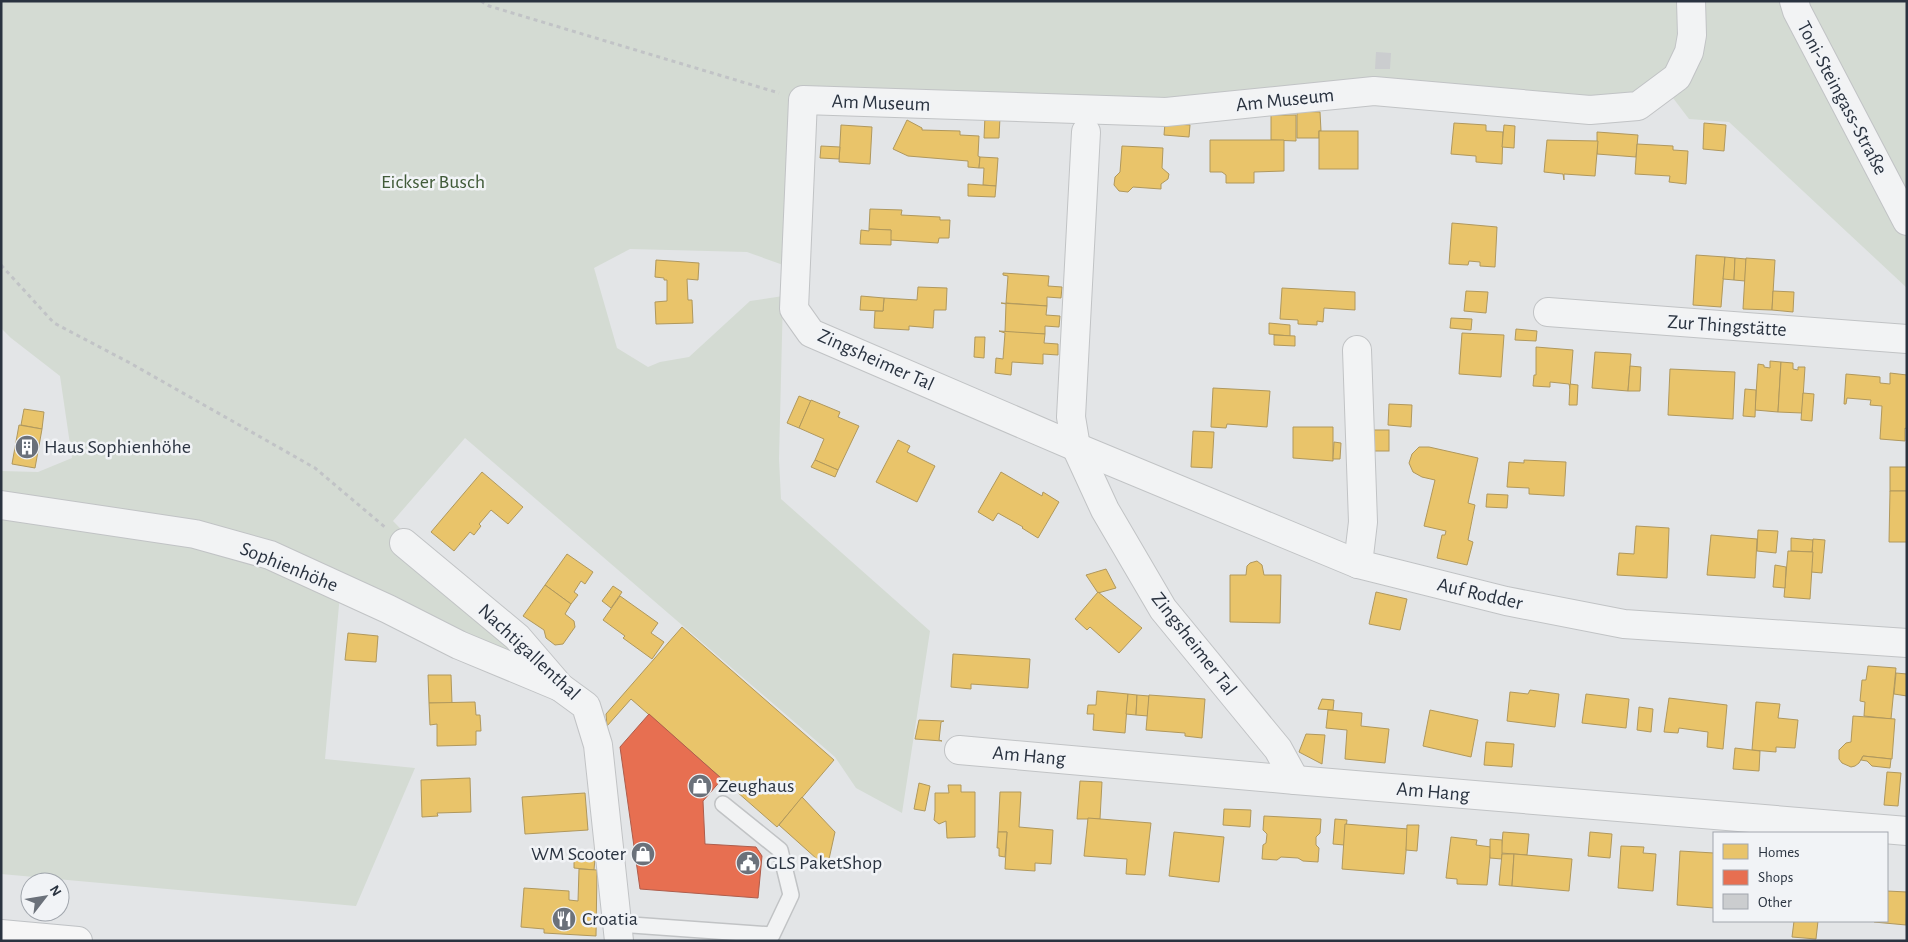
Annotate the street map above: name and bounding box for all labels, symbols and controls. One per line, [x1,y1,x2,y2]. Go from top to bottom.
street label: Toni-Steingass-Straße [1793,18,1891,178]
street label: Am Museum [1235,85,1335,115]
street label: Am Museum [831,91,931,115]
park label: Eickser Busch [381,172,485,192]
street label: Zur Thingstätte [1667,312,1787,340]
street label: Zingsheimer Tal [815,325,937,395]
building icon: Haus Sophienhöhe [14,434,40,460]
place label: Haus Sophienhöhe [44,437,191,457]
street label: Sophienhöhe [237,538,341,596]
street label: Auf Rodder [1435,574,1525,614]
street label: Zingsheimer Tal [1148,589,1240,699]
street label: Nachtigallenthal [474,600,584,704]
street label: Am Hang [992,743,1067,769]
shop icon: Zeughaus [687,773,713,799]
place label: Zeughaus [718,776,794,796]
street label: Am Hang [1396,779,1471,805]
legend [1713,832,1888,922]
shop icon: WM Scooter [630,841,656,867]
place label: WM Scooter [531,844,627,864]
text: Homes [1758,845,1800,860]
public building icon: GLS PaketShop [735,850,761,876]
place label: GLS PaketShop [766,853,882,873]
text: Shops [1758,870,1793,885]
north arrow [20,872,70,922]
text: N [47,883,64,899]
text: Other [1758,895,1792,910]
restaurant icon: Croatia [551,906,577,932]
place label: Croatia [582,909,638,929]

